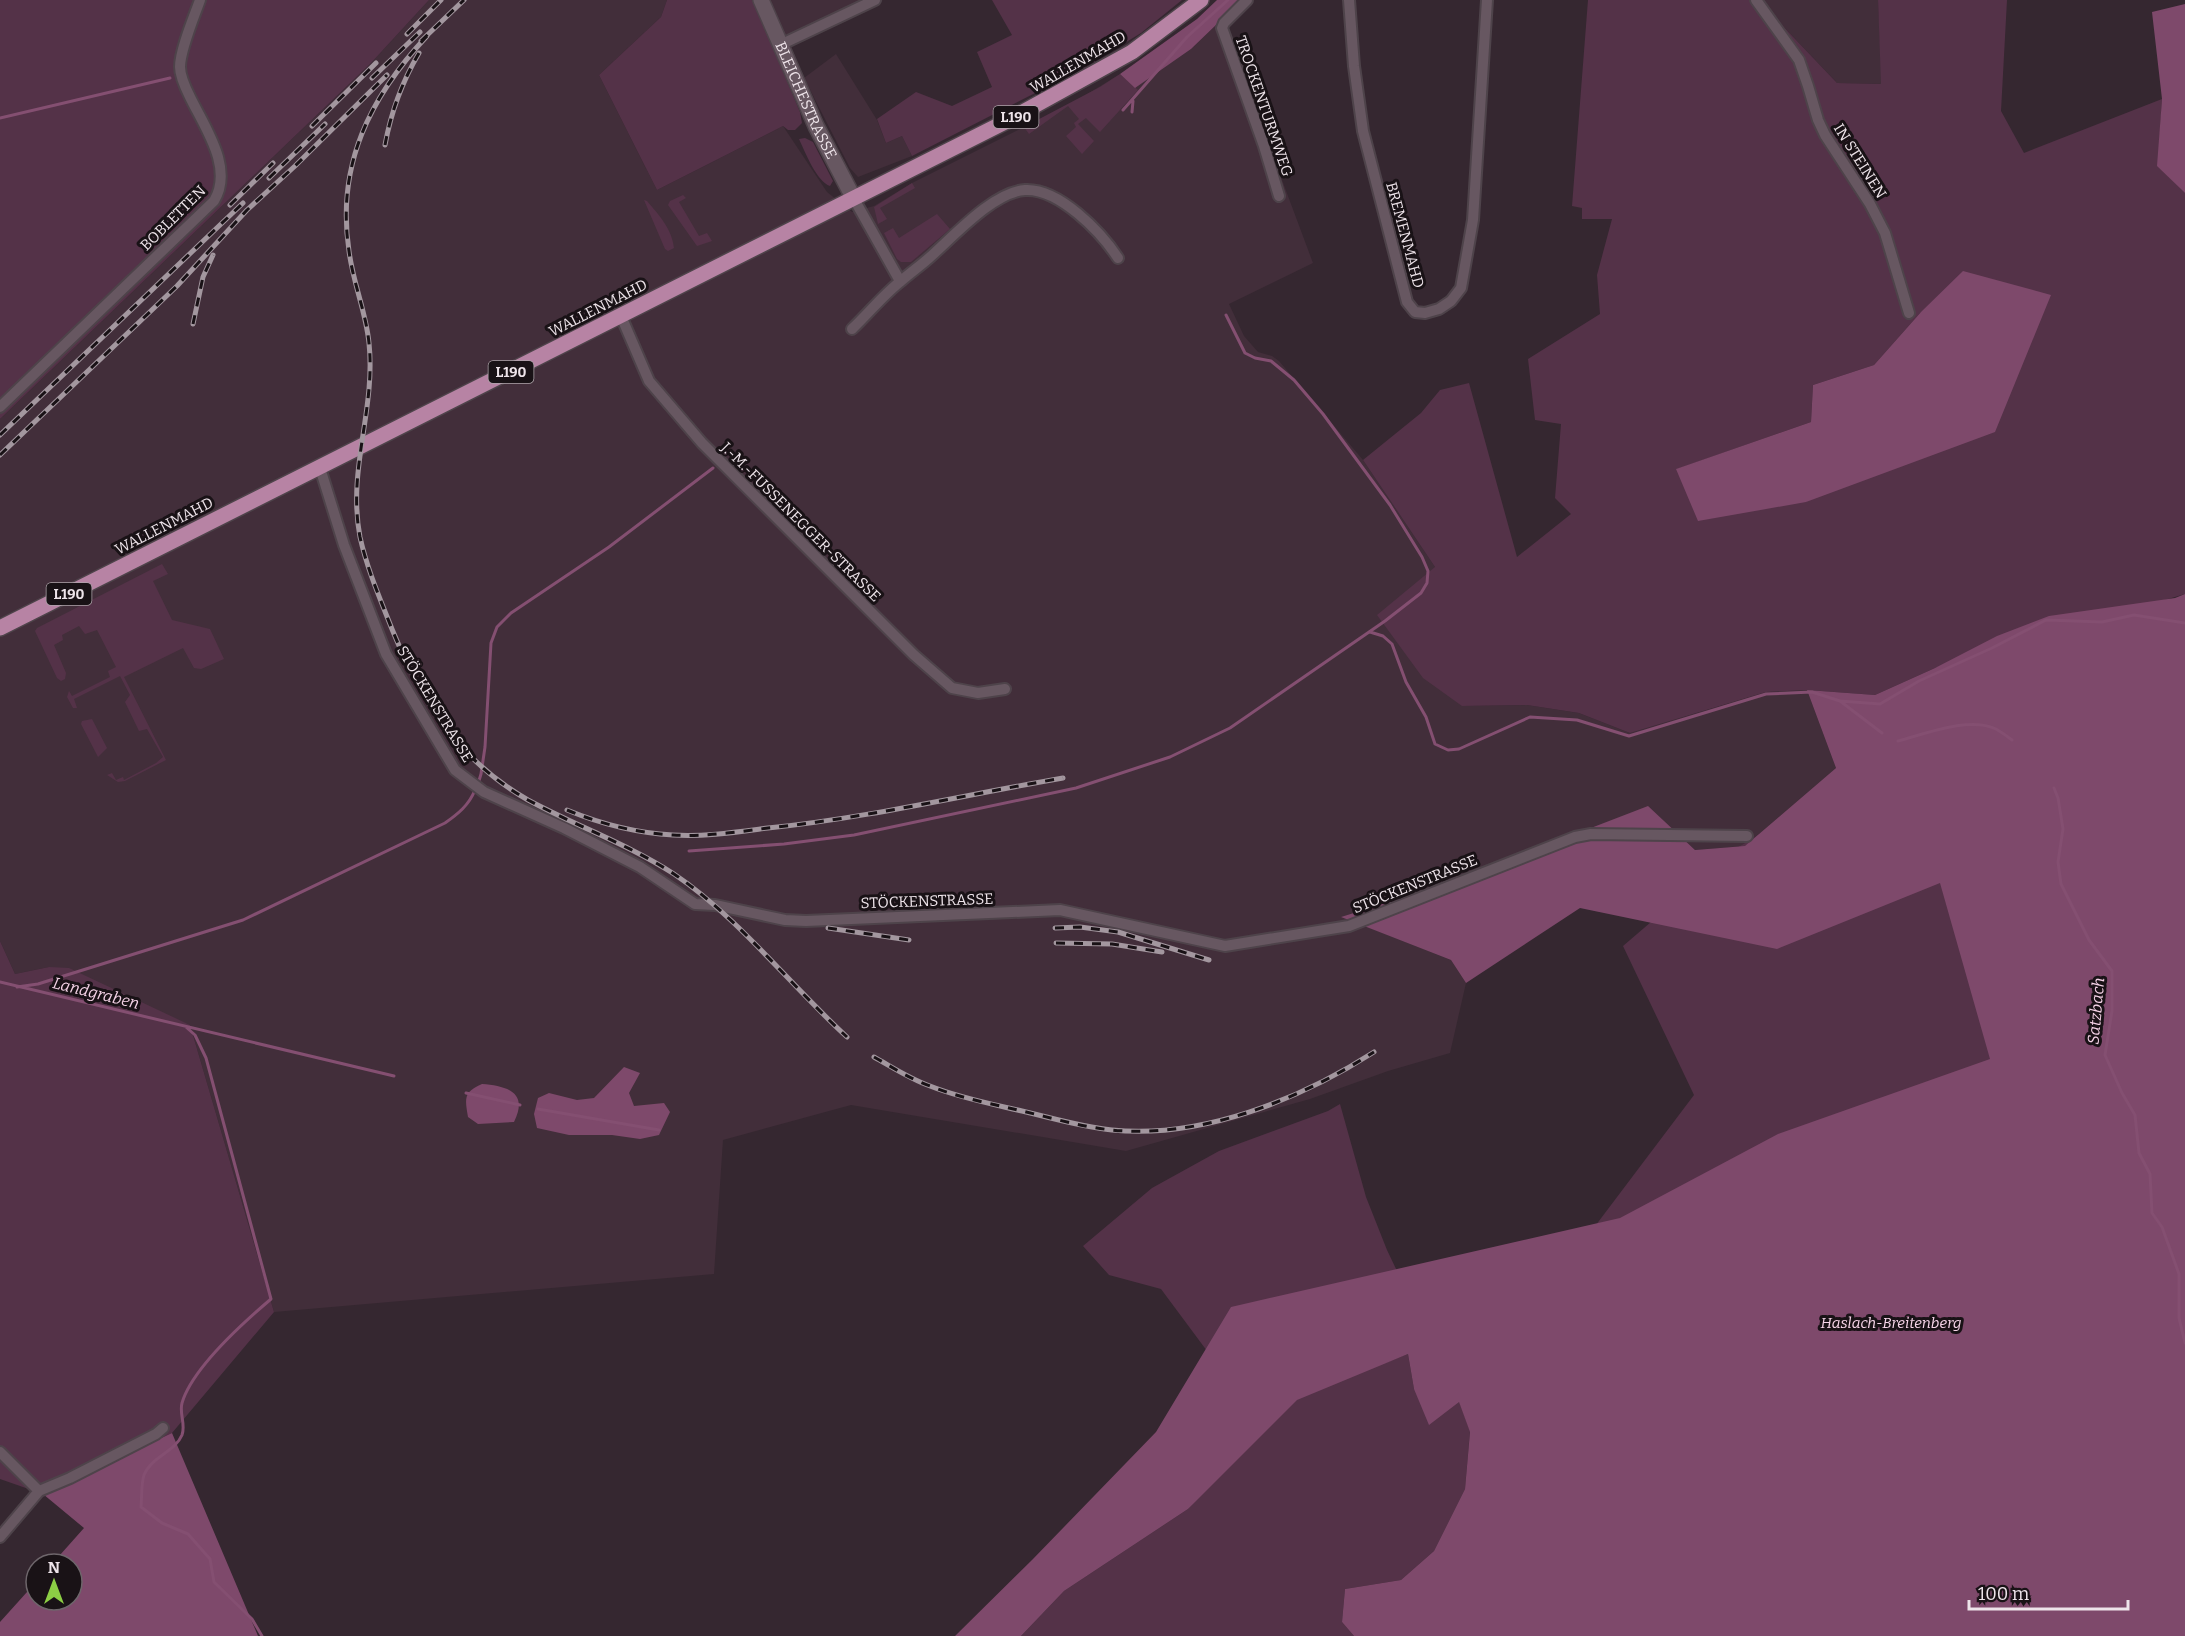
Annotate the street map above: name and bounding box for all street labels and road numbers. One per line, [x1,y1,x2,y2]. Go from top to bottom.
street label: WALLENMAHD [1027,27,1129,97]
street label: TROCKENTURMWEG [1231,33,1297,179]
street label: BLEICHESTRASSE [771,39,841,162]
road number: L190 [994,106,1038,128]
street label: IN STEINEN [1830,120,1890,202]
street label: BREMENMAHD [1382,180,1428,290]
street label: BOBLETTEN [137,182,209,254]
street label: WALLENMAHD [546,276,650,340]
road number: L190 [488,361,534,383]
street label: J.-M.-FUSSENEGGER-STRASSE [717,438,885,606]
street label: WALLENMAHD [112,494,216,558]
road number: L190 [46,583,92,605]
street label: STÖCKENSTRASSE [393,642,477,766]
street label: STÖCKENSTRASSE [1350,851,1480,917]
street label: STÖCKENSTRASSE [860,890,994,912]

